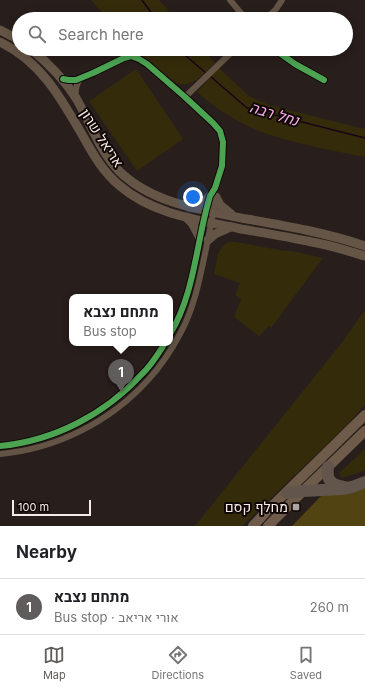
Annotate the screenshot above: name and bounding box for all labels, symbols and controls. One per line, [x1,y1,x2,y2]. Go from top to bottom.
search box [12,12,353,56]
icon: search [26,23,48,45]
text: Search here [58,25,144,44]
water label: נחל רבה [247,97,303,130]
street label: אריאל שרון [77,105,128,170]
your location [183,187,203,207]
popup [69,294,173,346]
text: מתחם נצבא [83,302,159,321]
text: Bus stop [83,323,137,339]
pin: 1 [108,359,134,392]
scale bar [12,498,91,517]
place label: מחלף קסם [225,498,288,515]
text: 100 m [18,500,49,514]
marker: מחלף קסם [291,502,301,512]
text: Nearby [16,542,77,562]
text: מתחם נצבא [54,587,129,606]
text: 1 [26,599,32,615]
text: 260 m [310,599,349,615]
text: Bus stop · אורי אריאב [54,609,178,625]
tab: Map [43,644,66,682]
tab: Directions [152,644,204,682]
tab: Saved [290,644,322,682]

